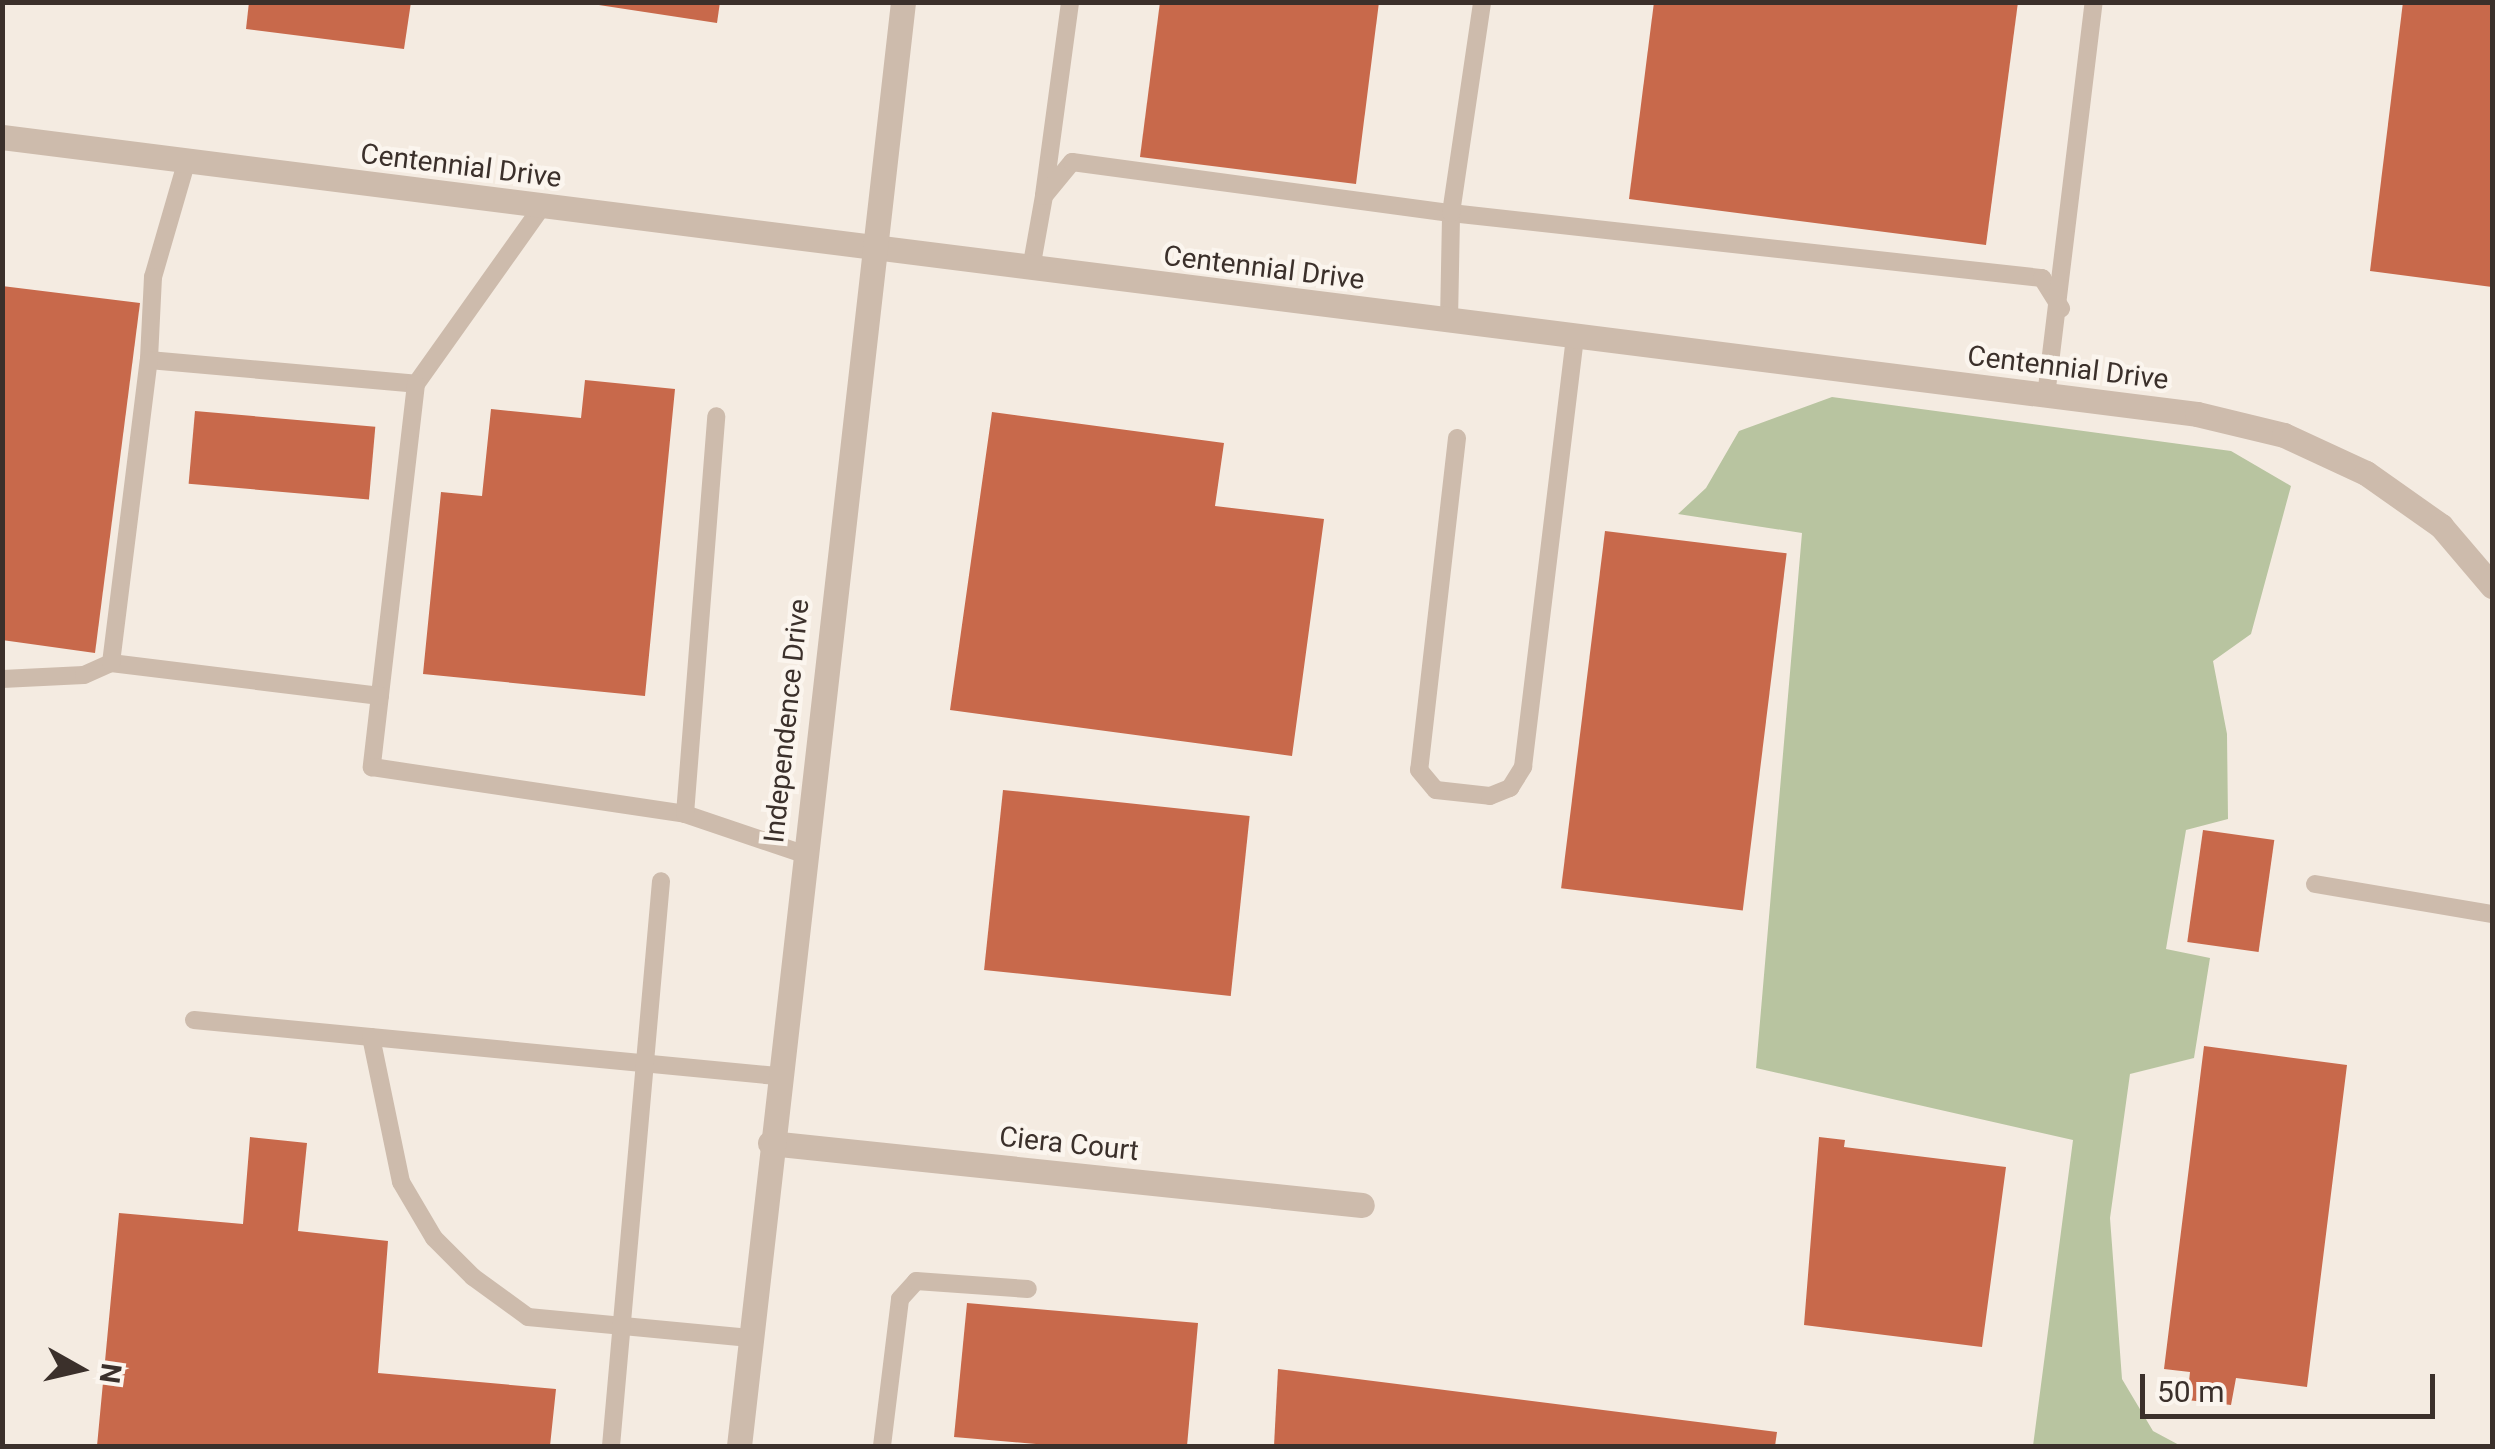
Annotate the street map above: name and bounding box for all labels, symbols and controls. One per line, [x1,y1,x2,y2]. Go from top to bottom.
street label: Centennial Drive [359,137,563,195]
street label: Centennial Drive [1162,239,1366,297]
street label: Centennial Drive [1966,339,2170,397]
street label: Independence Drive [757,597,817,845]
street label: Ciera Court [998,1120,1140,1168]
north arrow [30,1319,130,1419]
scale bar [2145,1354,2440,1416]
text: N [92,1361,128,1385]
text: 50 m [2157,1374,2224,1409]

